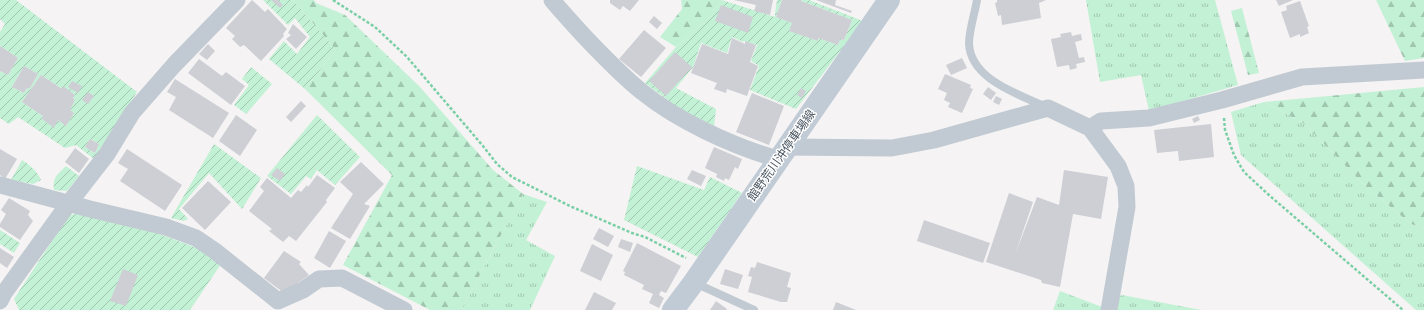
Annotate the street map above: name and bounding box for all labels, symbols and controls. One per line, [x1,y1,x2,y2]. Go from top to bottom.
street label: 館野荒川沖停車場線 [744,106,818,204]

